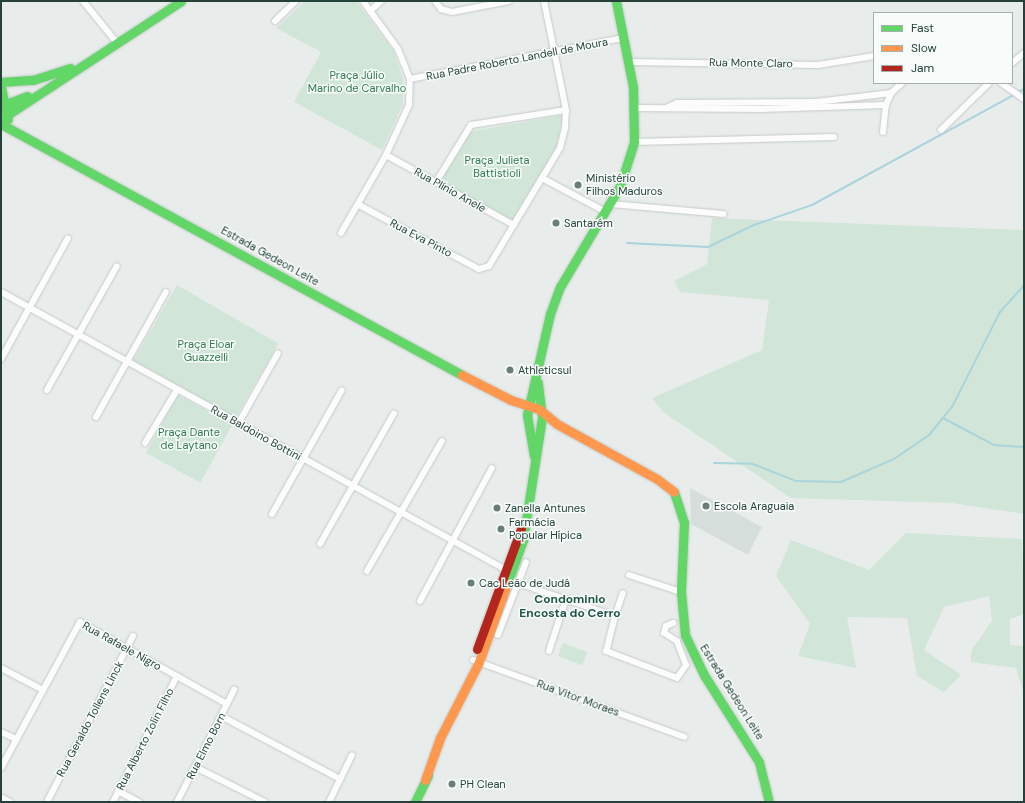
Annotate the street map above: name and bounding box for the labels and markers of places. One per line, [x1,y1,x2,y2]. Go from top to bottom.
place label: Ministério Filhos Maduros [586,172,663,198]
marker: Ministério Filhos Maduros [573,180,583,190]
place label: Santarém [564,216,613,230]
marker: Santarém [551,218,561,228]
place label: Athleticsul [518,363,572,377]
marker: Athleticsul [505,365,515,375]
place label: Escola Araguaia [714,499,794,513]
place label: Zanella Antunes [505,501,586,515]
marker: Escola Araguaia [701,501,711,511]
marker: Zanella Antunes [492,503,502,513]
place label: Farmácia Popular Hípica [509,516,582,542]
marker: Farmácia Popular Hípica [496,524,506,534]
place label: Cac Leão de Judá [479,576,570,590]
marker: Cac Leão de Judá [466,578,476,588]
place label: PH Clean [460,777,506,791]
marker: PH Clean [447,779,457,789]

